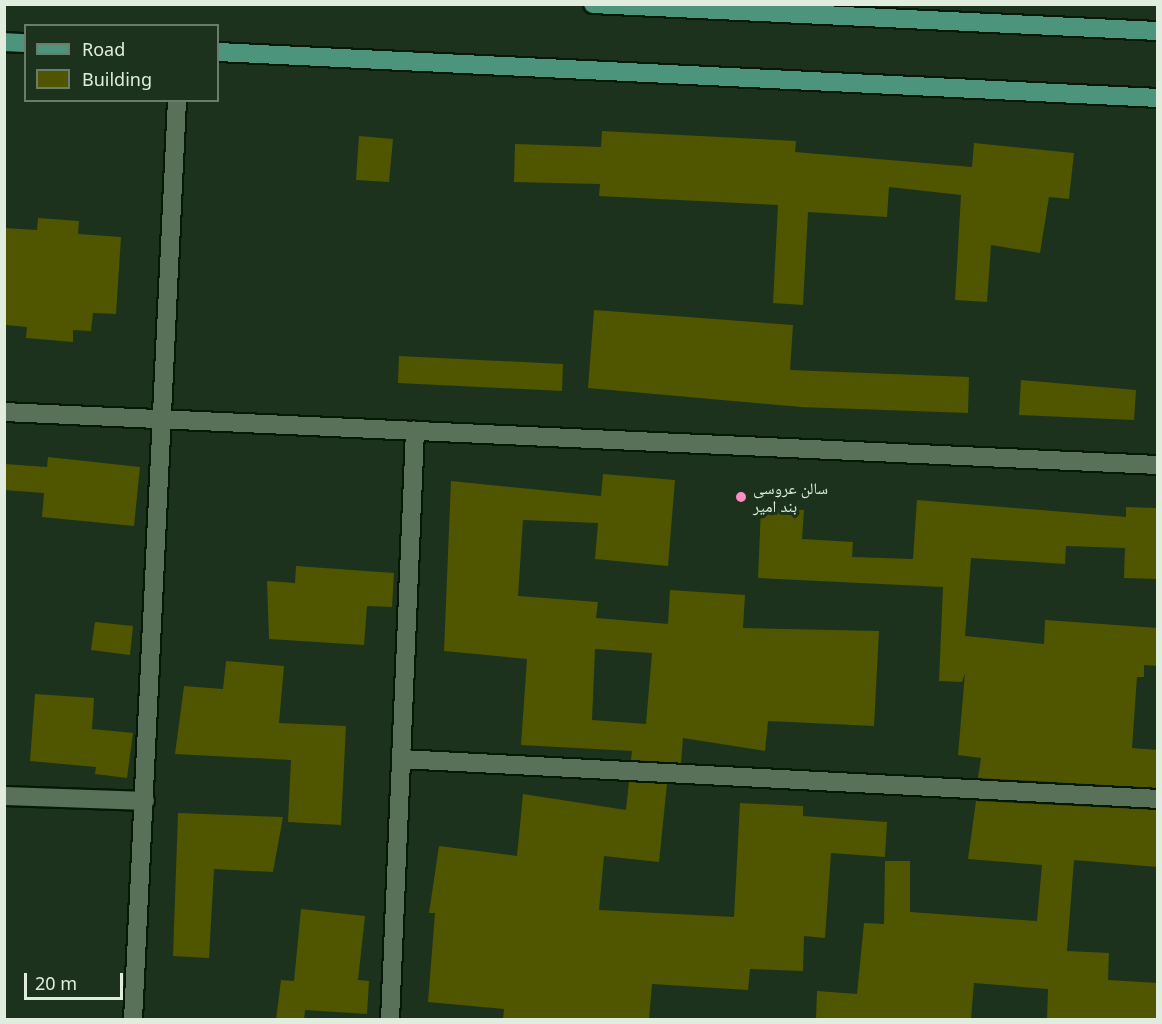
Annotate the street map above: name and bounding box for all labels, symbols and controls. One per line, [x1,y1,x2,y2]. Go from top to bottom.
legend [24,24,219,102]
text: Road [82,37,125,61]
text: Building [82,67,152,91]
place label: سالن عروسی بند امیر [753,478,828,516]
marker: سالن عروسی بند امیر [734,490,748,504]
scale bar [27,961,126,999]
text: 20 m [35,971,77,995]

